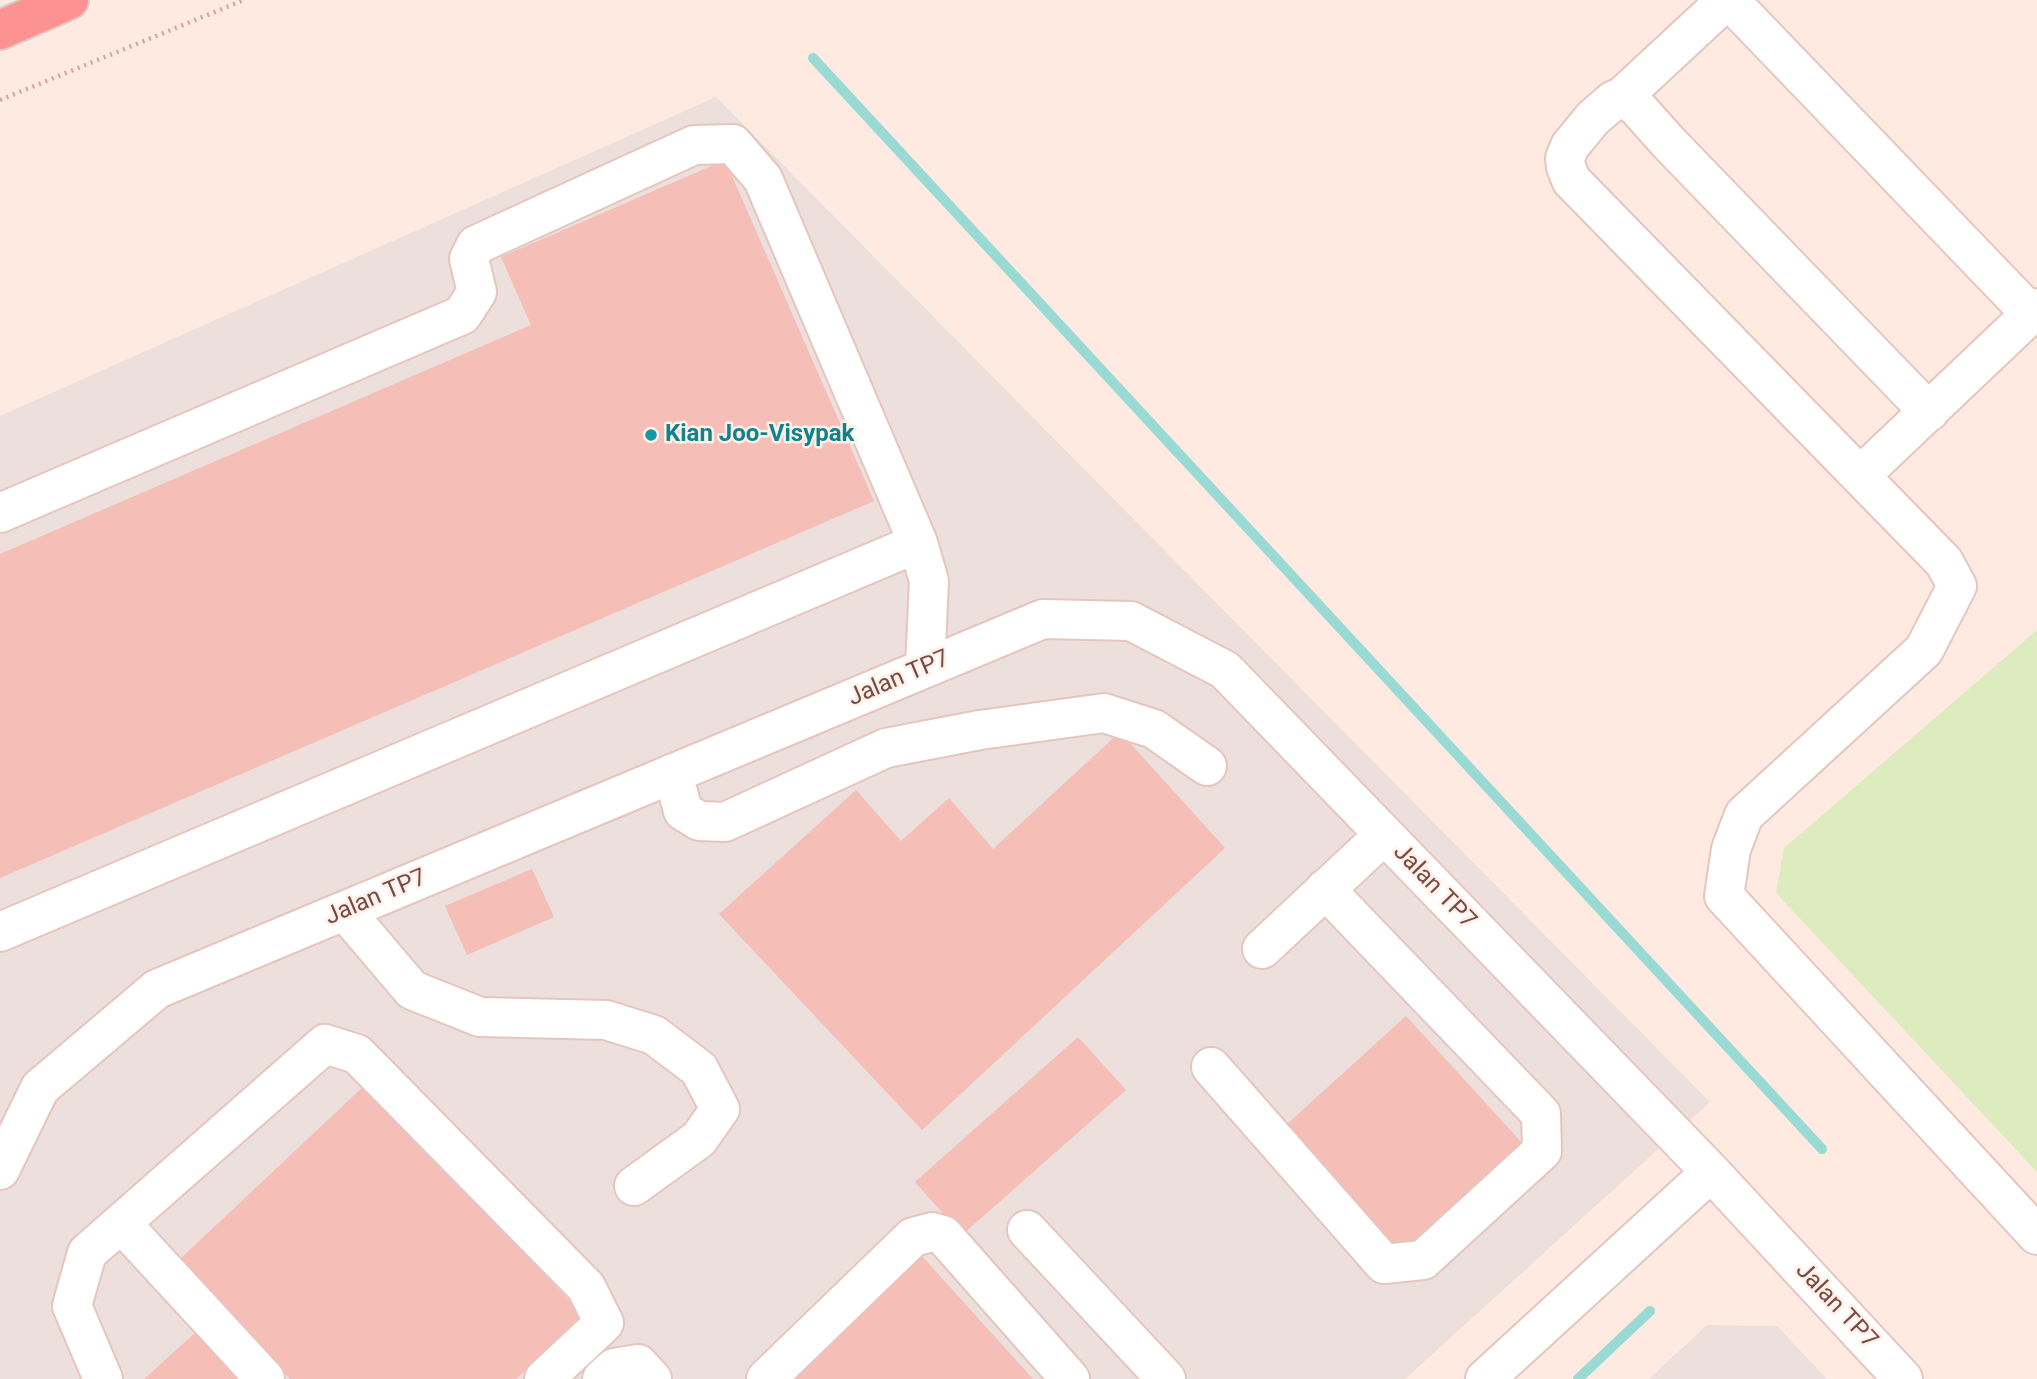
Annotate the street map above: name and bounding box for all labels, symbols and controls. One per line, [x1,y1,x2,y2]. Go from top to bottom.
place label: Kian Joo-Visypak [665,421,854,449]
marker: Kian Joo-Visypak [643,427,659,443]
street label: Jalan TP7 [844,645,954,713]
street label: Jalan TP7 [1386,838,1482,936]
street label: Jalan TP7 [321,864,431,932]
street label: Jalan TP7 [1789,1257,1883,1355]

